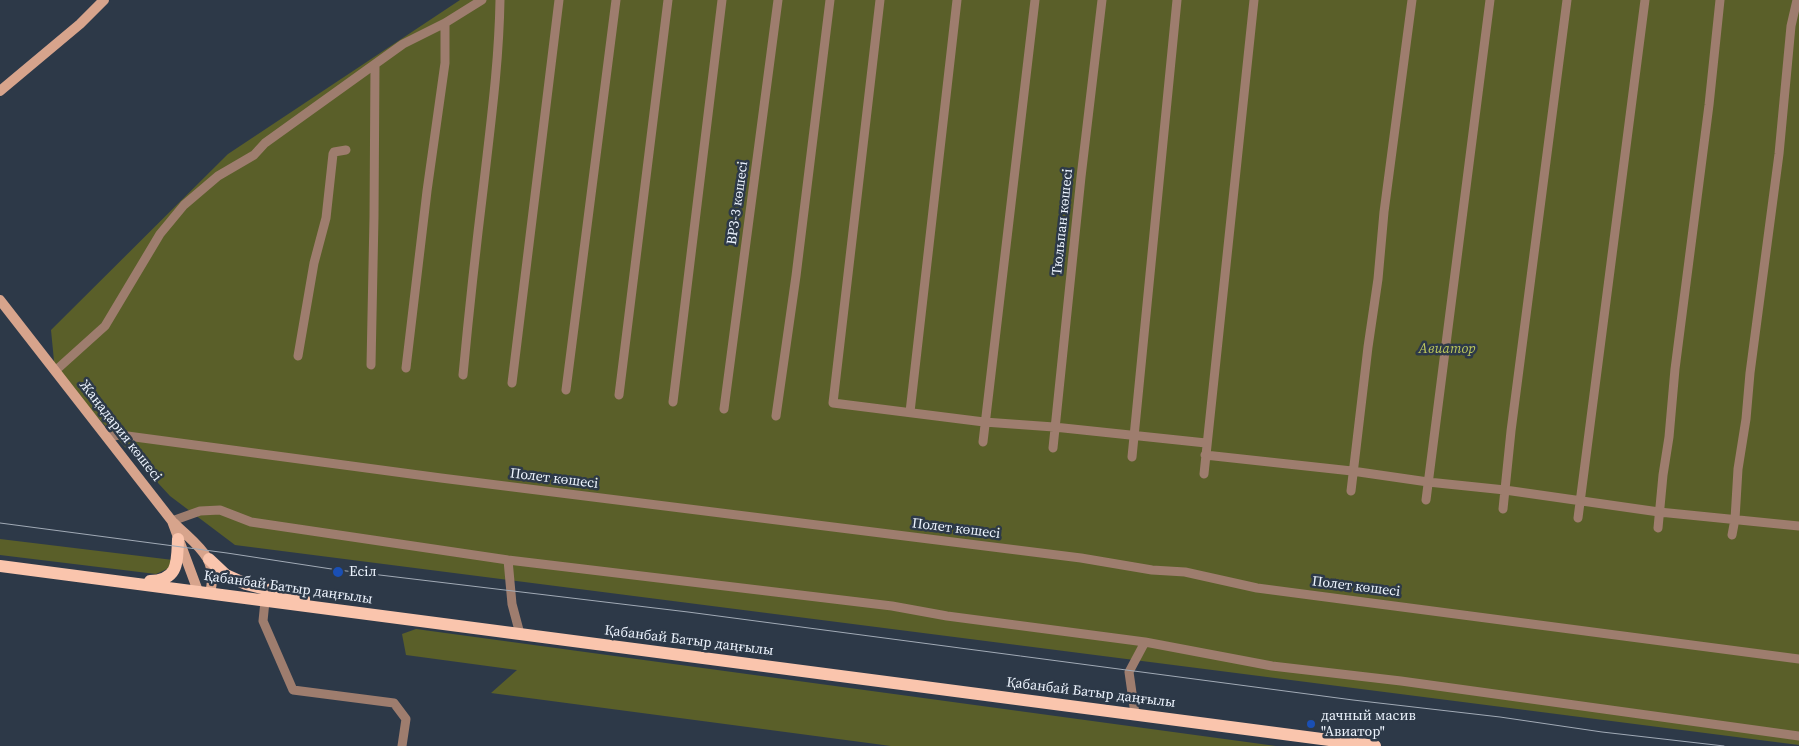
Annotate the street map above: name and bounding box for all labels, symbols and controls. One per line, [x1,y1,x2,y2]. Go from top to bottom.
street label: ВРЗ-3 көшесі [724,160,752,246]
street label: Тюльпан көшесі [1049,168,1077,276]
park label: Авиатор [1419,341,1475,357]
street label: Жаңадария көшесі [75,377,165,485]
street label: Полет көшесі [509,465,599,493]
street label: Полет көшесі [911,515,1001,543]
place label: Есіл [349,564,377,580]
marker: Есіл [331,565,345,579]
street label: Қабанбай Батыр даңғылы [203,568,373,608]
street label: Полет көшесі [1311,573,1401,601]
street label: Қабанбай Батыр даңғылы [604,622,774,660]
street label: Қабанбай Батыр даңғылы [1006,674,1176,712]
place label: дачный масив "Авиатор" [1321,708,1416,740]
marker: дачный масив "Авиатор" [1305,718,1317,730]

